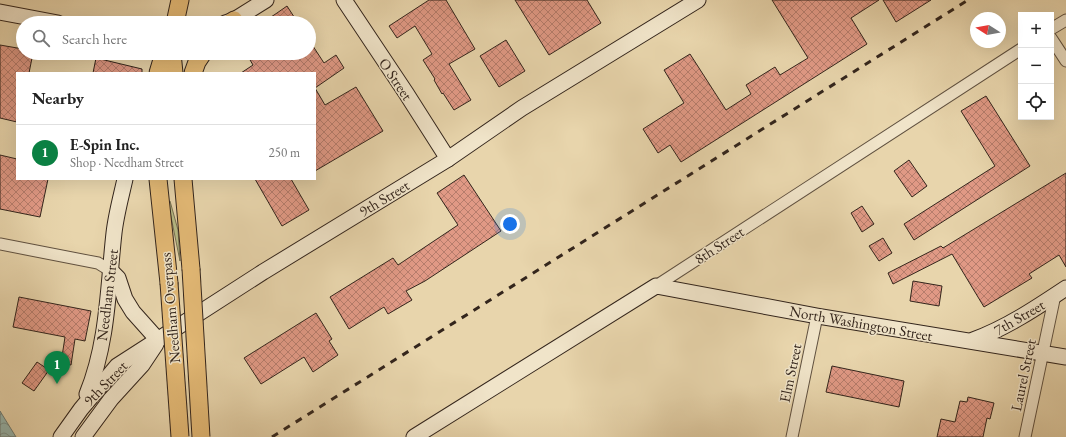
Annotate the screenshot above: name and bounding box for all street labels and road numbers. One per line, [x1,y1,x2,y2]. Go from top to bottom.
street label: O Street [375,54,417,104]
street label: 9th Street [355,175,413,220]
street label: 8th Street [691,222,748,268]
street label: Needham Street [92,248,122,342]
street label: Needham Overpass [156,252,184,364]
street label: 7th Street [990,295,1048,339]
street label: North Washington Street [788,301,934,345]
street label: Laurel Street [1006,337,1040,413]
street label: Elm Street [775,342,806,404]
street label: 9th Street [79,356,131,410]

